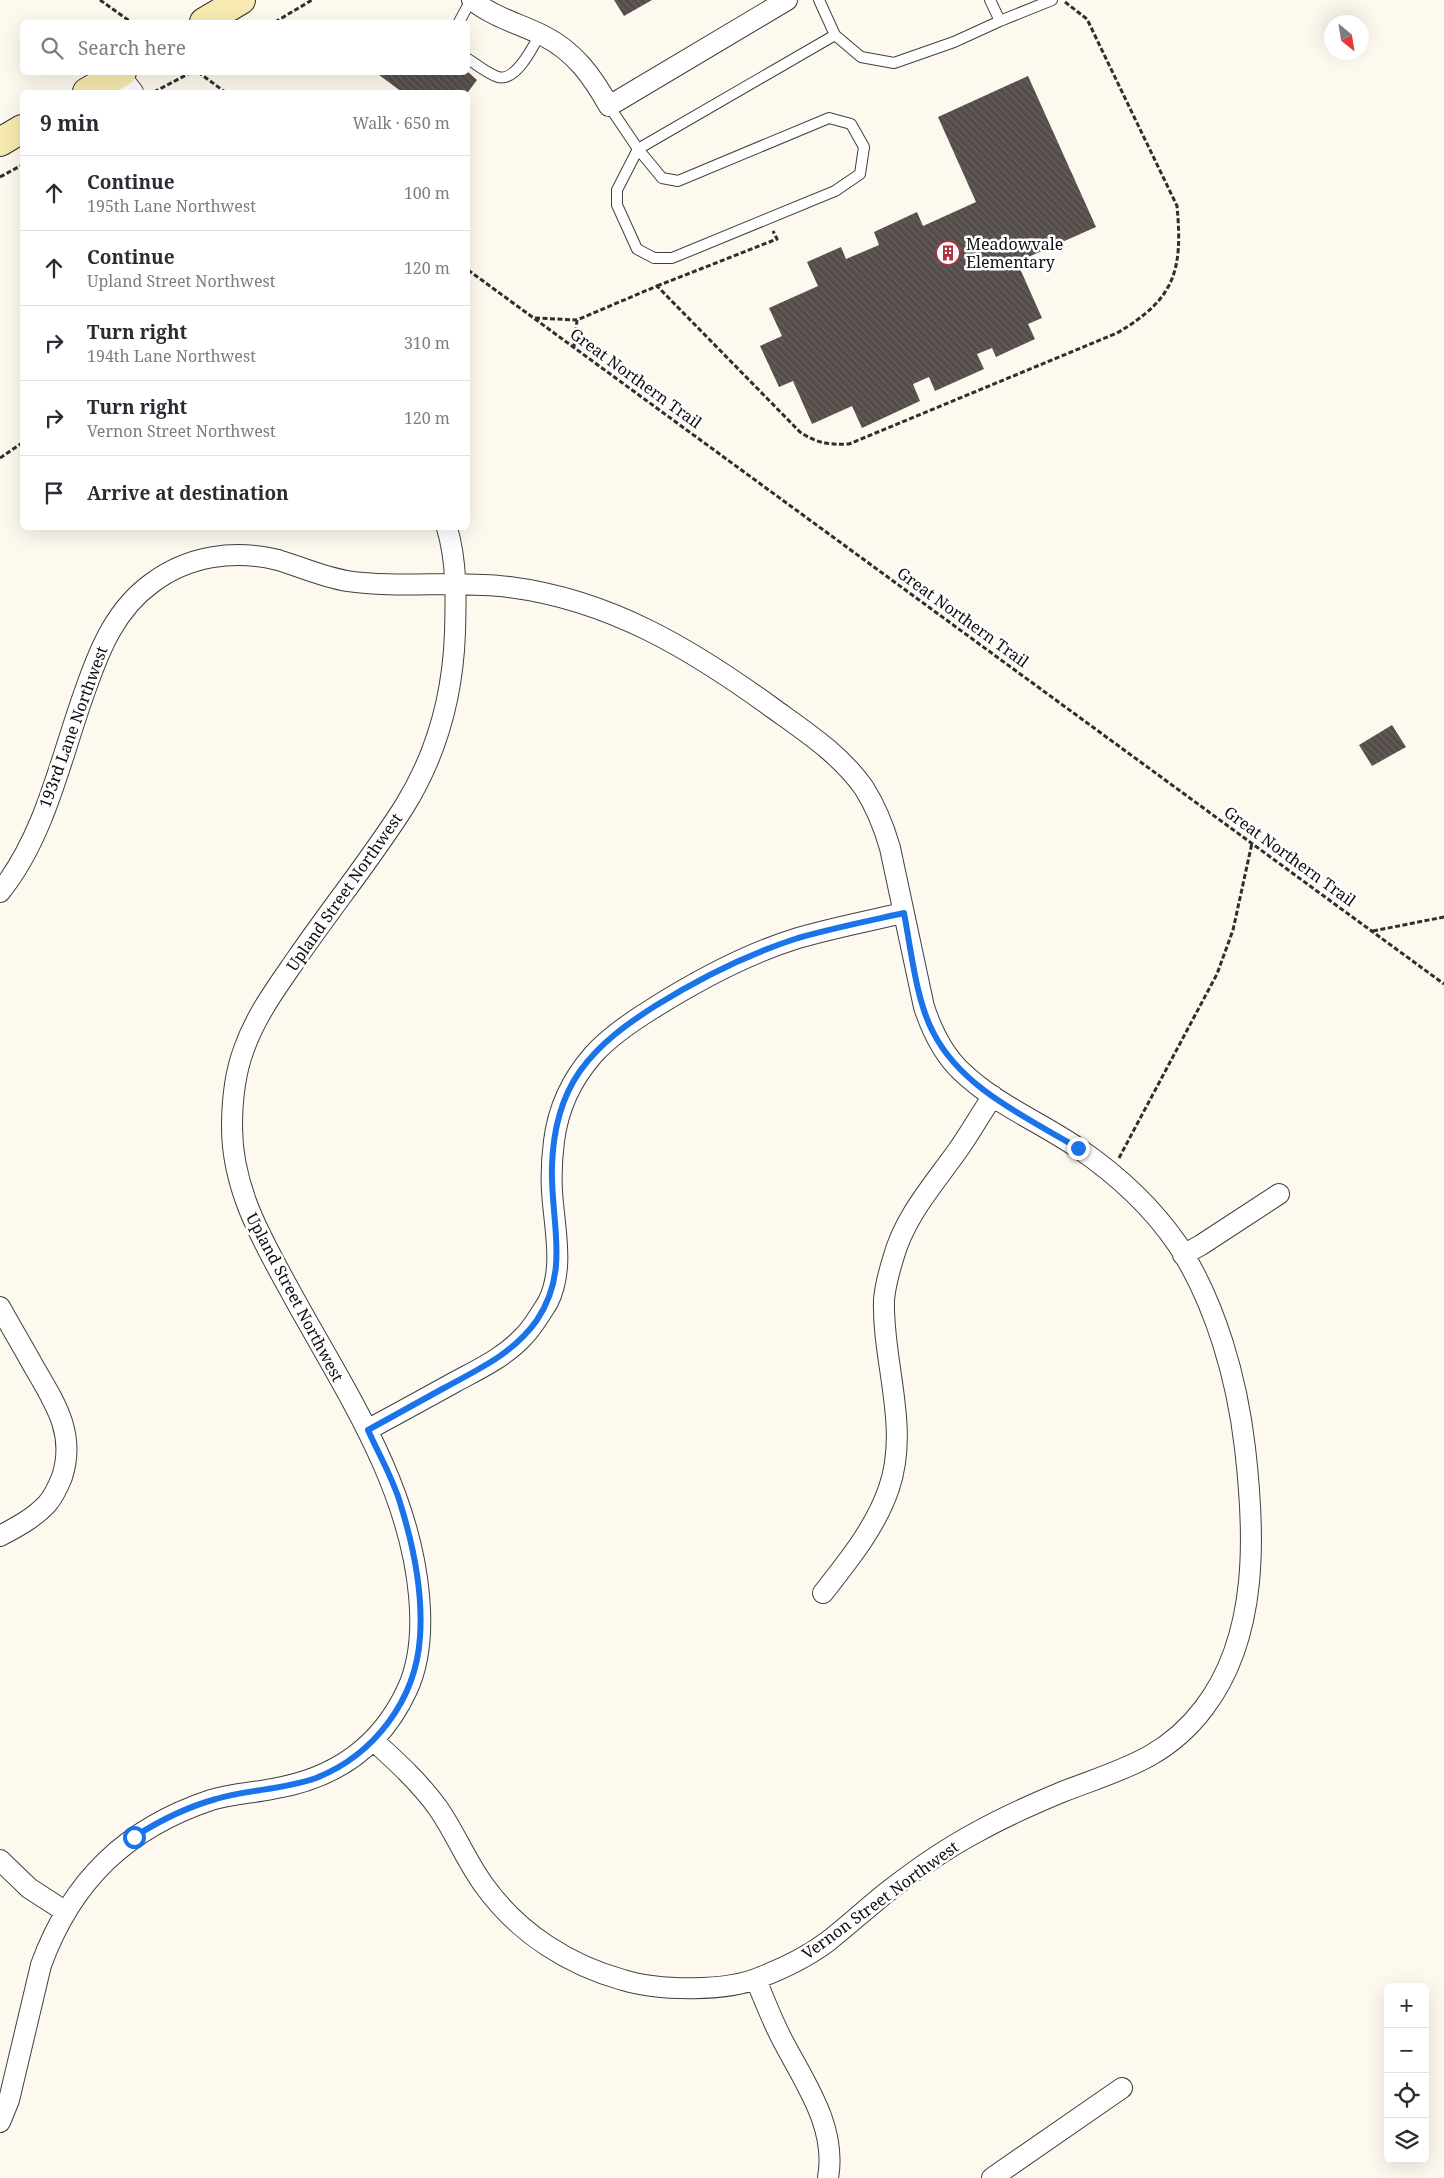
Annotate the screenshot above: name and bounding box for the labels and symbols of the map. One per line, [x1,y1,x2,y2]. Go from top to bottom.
north arrow [1324,15,1369,60]
place label: Meadowvale Elementary [966,233,1063,273]
building icon: Meadowvale Elementary [935,240,961,266]
street label: Great Northern Trail [566,323,706,433]
street label: Great Northern Trail [893,562,1033,672]
street label: 193rd Lane Northwest [34,643,113,811]
street label: Great Northern Trail [1220,801,1360,911]
street label: Upland Street Northwest [281,808,407,975]
route end [1067,1137,1090,1160]
street label: Upland Street Northwest [241,1209,349,1386]
route start [123,1826,146,1849]
street label: Vernon Street Northwest [797,1835,963,1964]

